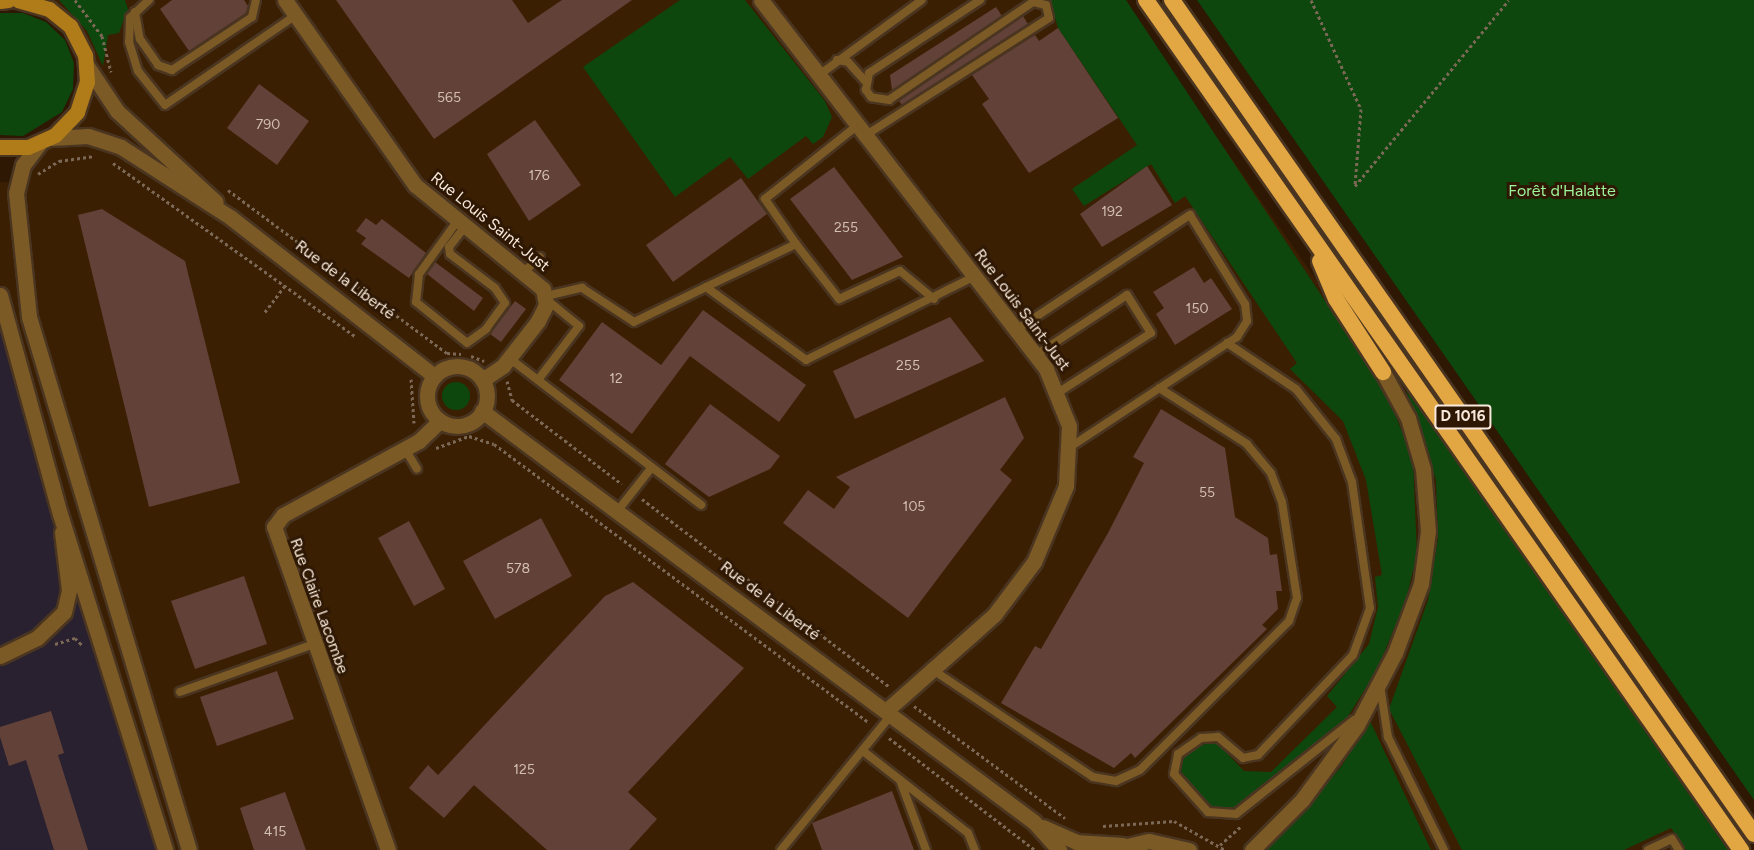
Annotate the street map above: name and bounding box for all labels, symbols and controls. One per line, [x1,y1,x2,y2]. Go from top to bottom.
house number: 565 [437,90,461,106]
house number: 790 [256,117,280,133]
street label: Rue Louis Saint-Just [427,168,553,276]
house number: 176 [528,168,550,184]
park label: Forêt d'Halatte [1508,181,1616,201]
house number: 192 [1101,204,1123,220]
house number: 255 [834,220,858,236]
street label: Rue de la Liberté [291,236,399,324]
street label: Rue Louis Saint-Just [970,245,1074,375]
house number: 150 [1186,301,1208,317]
house number: 255 [896,358,920,374]
house number: 12 [609,371,623,387]
road number: D 1016 [1433,405,1493,429]
house number: 55 [1199,485,1215,501]
house number: 105 [903,499,925,515]
street label: Rue Claire Lacombe [286,536,352,676]
street label: Rue de la Liberté [716,557,824,645]
house number: 578 [506,561,530,577]
house number: 125 [513,762,535,778]
house number: 415 [264,824,286,840]

